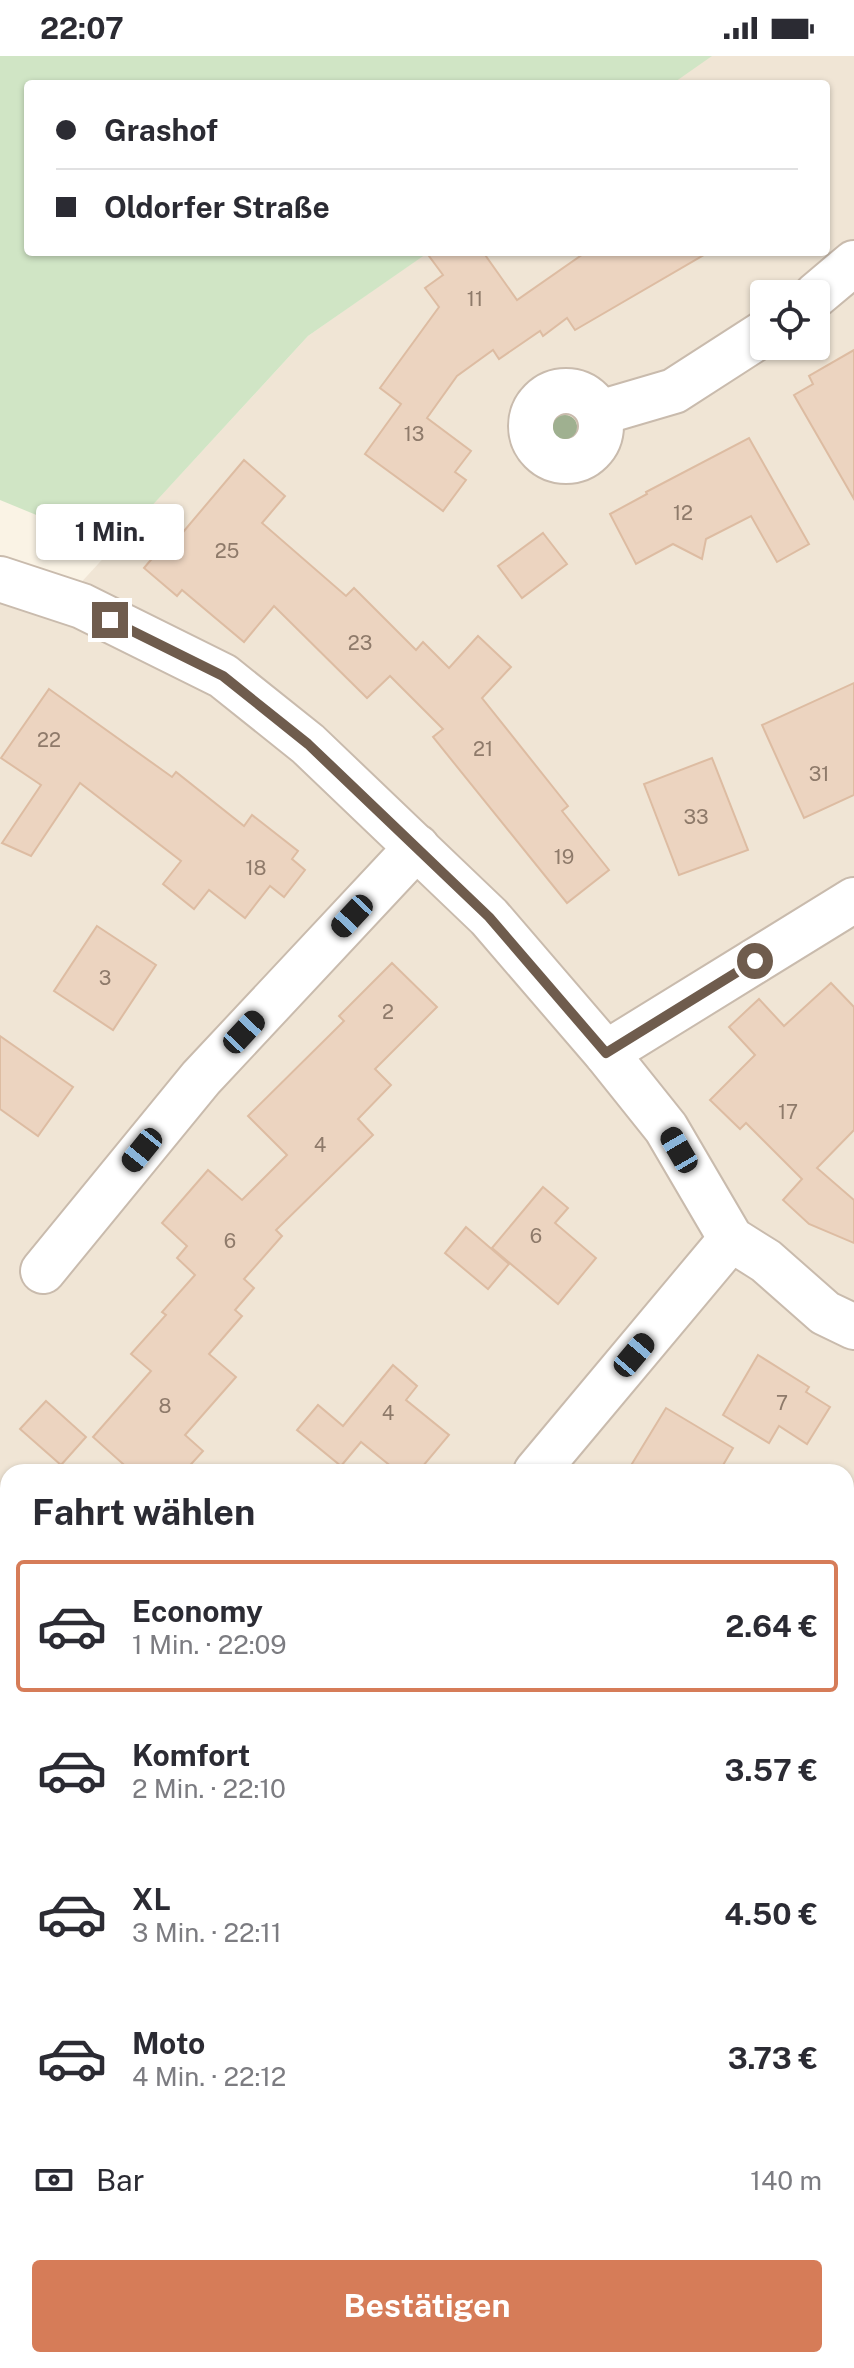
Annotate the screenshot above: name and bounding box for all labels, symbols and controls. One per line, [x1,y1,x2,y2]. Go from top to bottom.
text: 22:07 [40,10,124,46]
text: Grashof [104,112,218,148]
text: Oldorfer Straße [104,189,330,225]
map controls [750,280,830,360]
button: locate [750,280,830,360]
house number: 11 [467,287,483,311]
house number: 13 [404,422,424,446]
house number: 12 [673,501,693,525]
callout: 1 Min. [36,504,184,560]
text: 1 Min. [75,516,145,547]
house number: 25 [215,539,239,563]
route end [92,602,128,638]
house number: 23 [348,631,372,655]
house number: 22 [37,728,61,752]
house number: 21 [473,737,493,761]
house number: 31 [809,762,829,786]
house number: 33 [683,805,709,829]
house number: 19 [554,845,574,869]
house number: 18 [245,856,267,880]
car [327,890,377,942]
route start [737,943,773,979]
house number: 3 [99,966,111,990]
house number: 2 [382,1000,394,1024]
car [219,1006,269,1058]
house number: 17 [778,1100,798,1124]
car [657,1123,701,1177]
car [118,1124,166,1176]
house number: 4 [314,1133,326,1157]
house number: 6 [530,1224,542,1248]
house number: 6 [224,1229,236,1253]
car [609,1329,659,1381]
house number: 7 [776,1391,788,1415]
house number: 8 [159,1394,171,1418]
house number: 4 [382,1401,394,1425]
text: Fahrt wählen [32,1491,255,1533]
icon: car [36,1590,108,1662]
text: Economy [132,1593,263,1629]
text: 2.64 € [725,1608,818,1644]
text: 1 Min. · 22:09 [132,1629,286,1660]
icon: car [36,1734,108,1806]
text: Komfort [132,1737,250,1773]
text: 3.57 € [725,1752,818,1788]
text: 2 Min. · 22:10 [132,1773,286,1804]
icon: car [36,1878,108,1950]
text: XL [132,1881,171,1917]
text: 4.50 € [724,1896,818,1932]
text: 3 Min. · 22:11 [132,1917,281,1948]
icon: car [36,2022,108,2094]
text: Moto [132,2025,205,2061]
text: 3.73 € [728,2040,818,2076]
text: 4 Min. · 22:12 [132,2061,286,2092]
icon: cash [32,2158,76,2202]
text: Bar [96,2162,144,2198]
text: 140 m [750,2165,822,2196]
button: Bestätigen [32,2260,822,2352]

